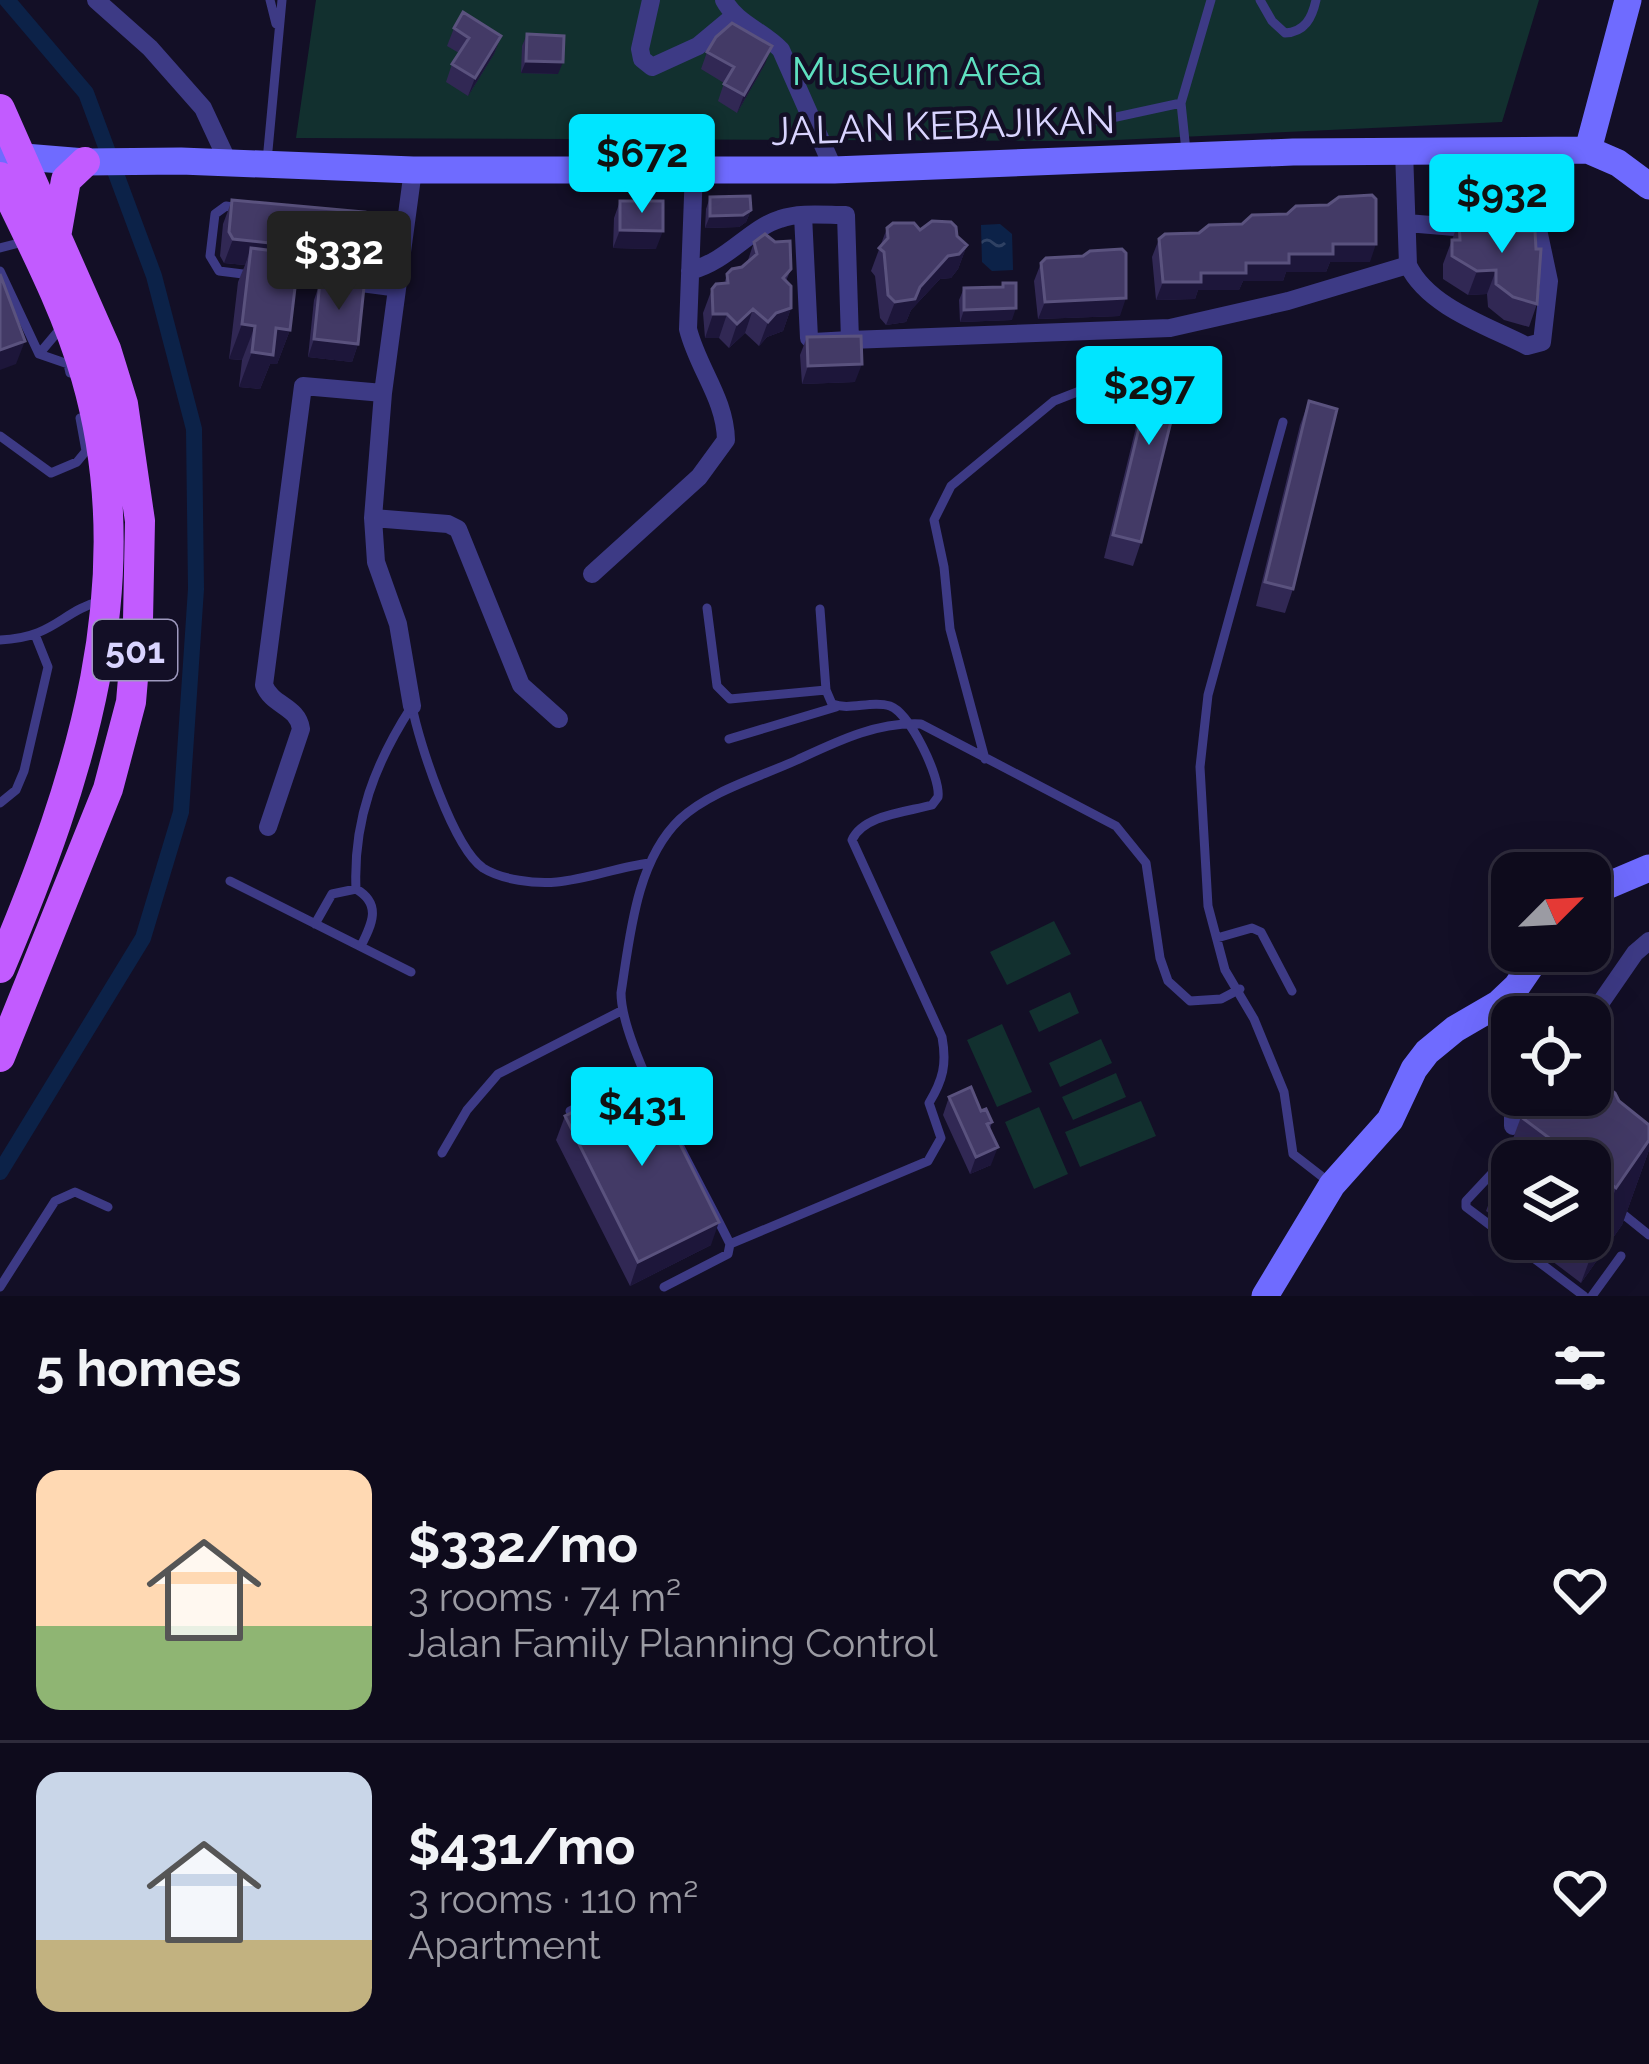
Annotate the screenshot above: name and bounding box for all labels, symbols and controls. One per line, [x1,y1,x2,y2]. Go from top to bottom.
park label: Museum Area [792,48,1042,94]
street label: JALAN KEBAJIKAN [770,96,1116,154]
pin: $672 [571,114,713,216]
text: $672 [596,130,688,176]
pin: $932 [1431,154,1573,256]
text: $932 [1456,170,1548,216]
pin: $332 [268,211,410,313]
text: $332 [294,227,384,273]
pin: $297 [1078,346,1220,448]
text: $297 [1103,362,1195,408]
road number: 501 [93,620,177,680]
north arrow [1491,852,1611,972]
map controls [1491,852,1611,1260]
button: locate [1491,996,1611,1116]
pin: $431 [571,1067,713,1169]
text: $431 [598,1083,686,1129]
button: layers [1491,1140,1611,1260]
icon: filters [1547,1335,1613,1401]
text: 5 homes [36,1338,241,1398]
text: $332/mo [408,1514,638,1574]
icon: home [132,1518,276,1662]
icon: heart [1547,1557,1613,1623]
text: 3 rooms · 74 m² [408,1574,681,1620]
text: Jalan Family Planning Control [408,1620,938,1666]
text: $431/mo [408,1816,635,1876]
icon: home [132,1820,276,1964]
icon: heart [1547,1859,1613,1925]
text: 3 rooms · 110 m² [408,1876,698,1922]
text: Apartment [408,1922,601,1968]

